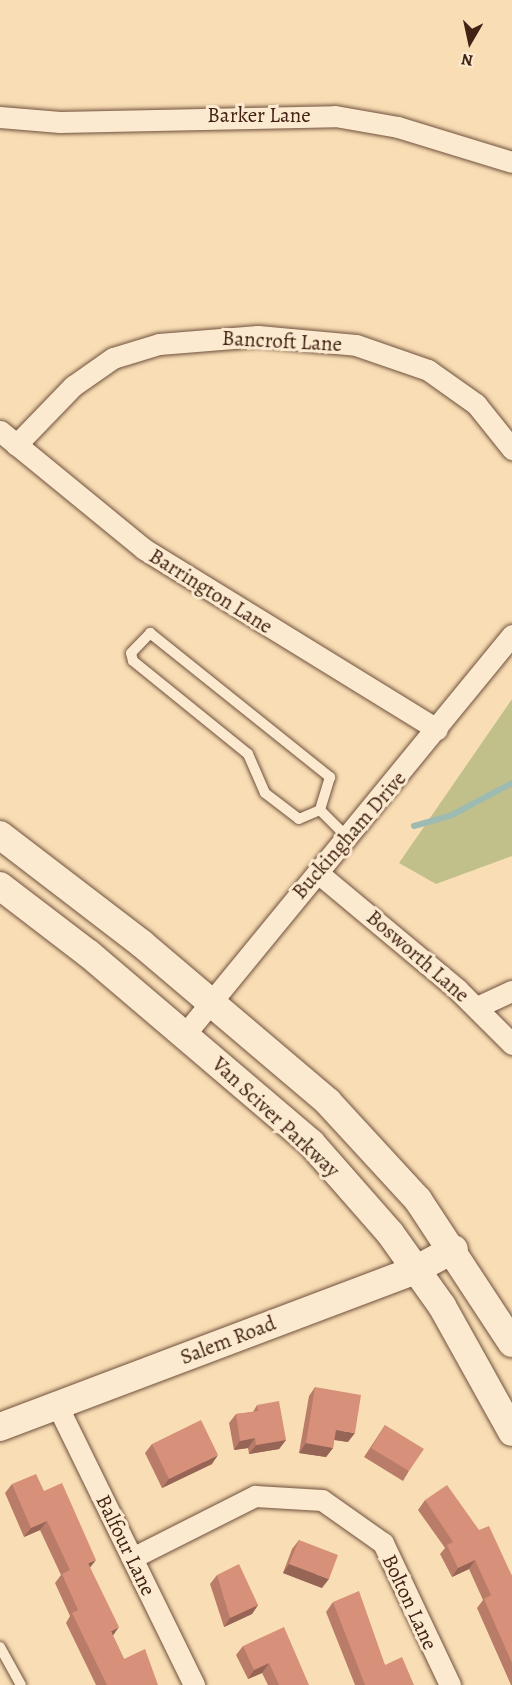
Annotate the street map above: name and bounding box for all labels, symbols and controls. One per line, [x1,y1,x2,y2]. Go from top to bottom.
north arrow [440,12,500,72]
text: N [460,48,475,72]
street label: Barker Lane [207,102,311,128]
street label: Bancroft Lane [221,325,343,357]
street label: Barrington Lane [145,543,277,639]
street label: Buckingham Drive [287,766,411,904]
street label: Bosworth Lane [361,905,475,1007]
street label: Van Sciver Parkway [207,1051,345,1183]
street label: Salem Road [177,1310,279,1370]
street label: Balfour Lane [91,1490,161,1600]
street label: Bolton Lane [377,1550,443,1654]

